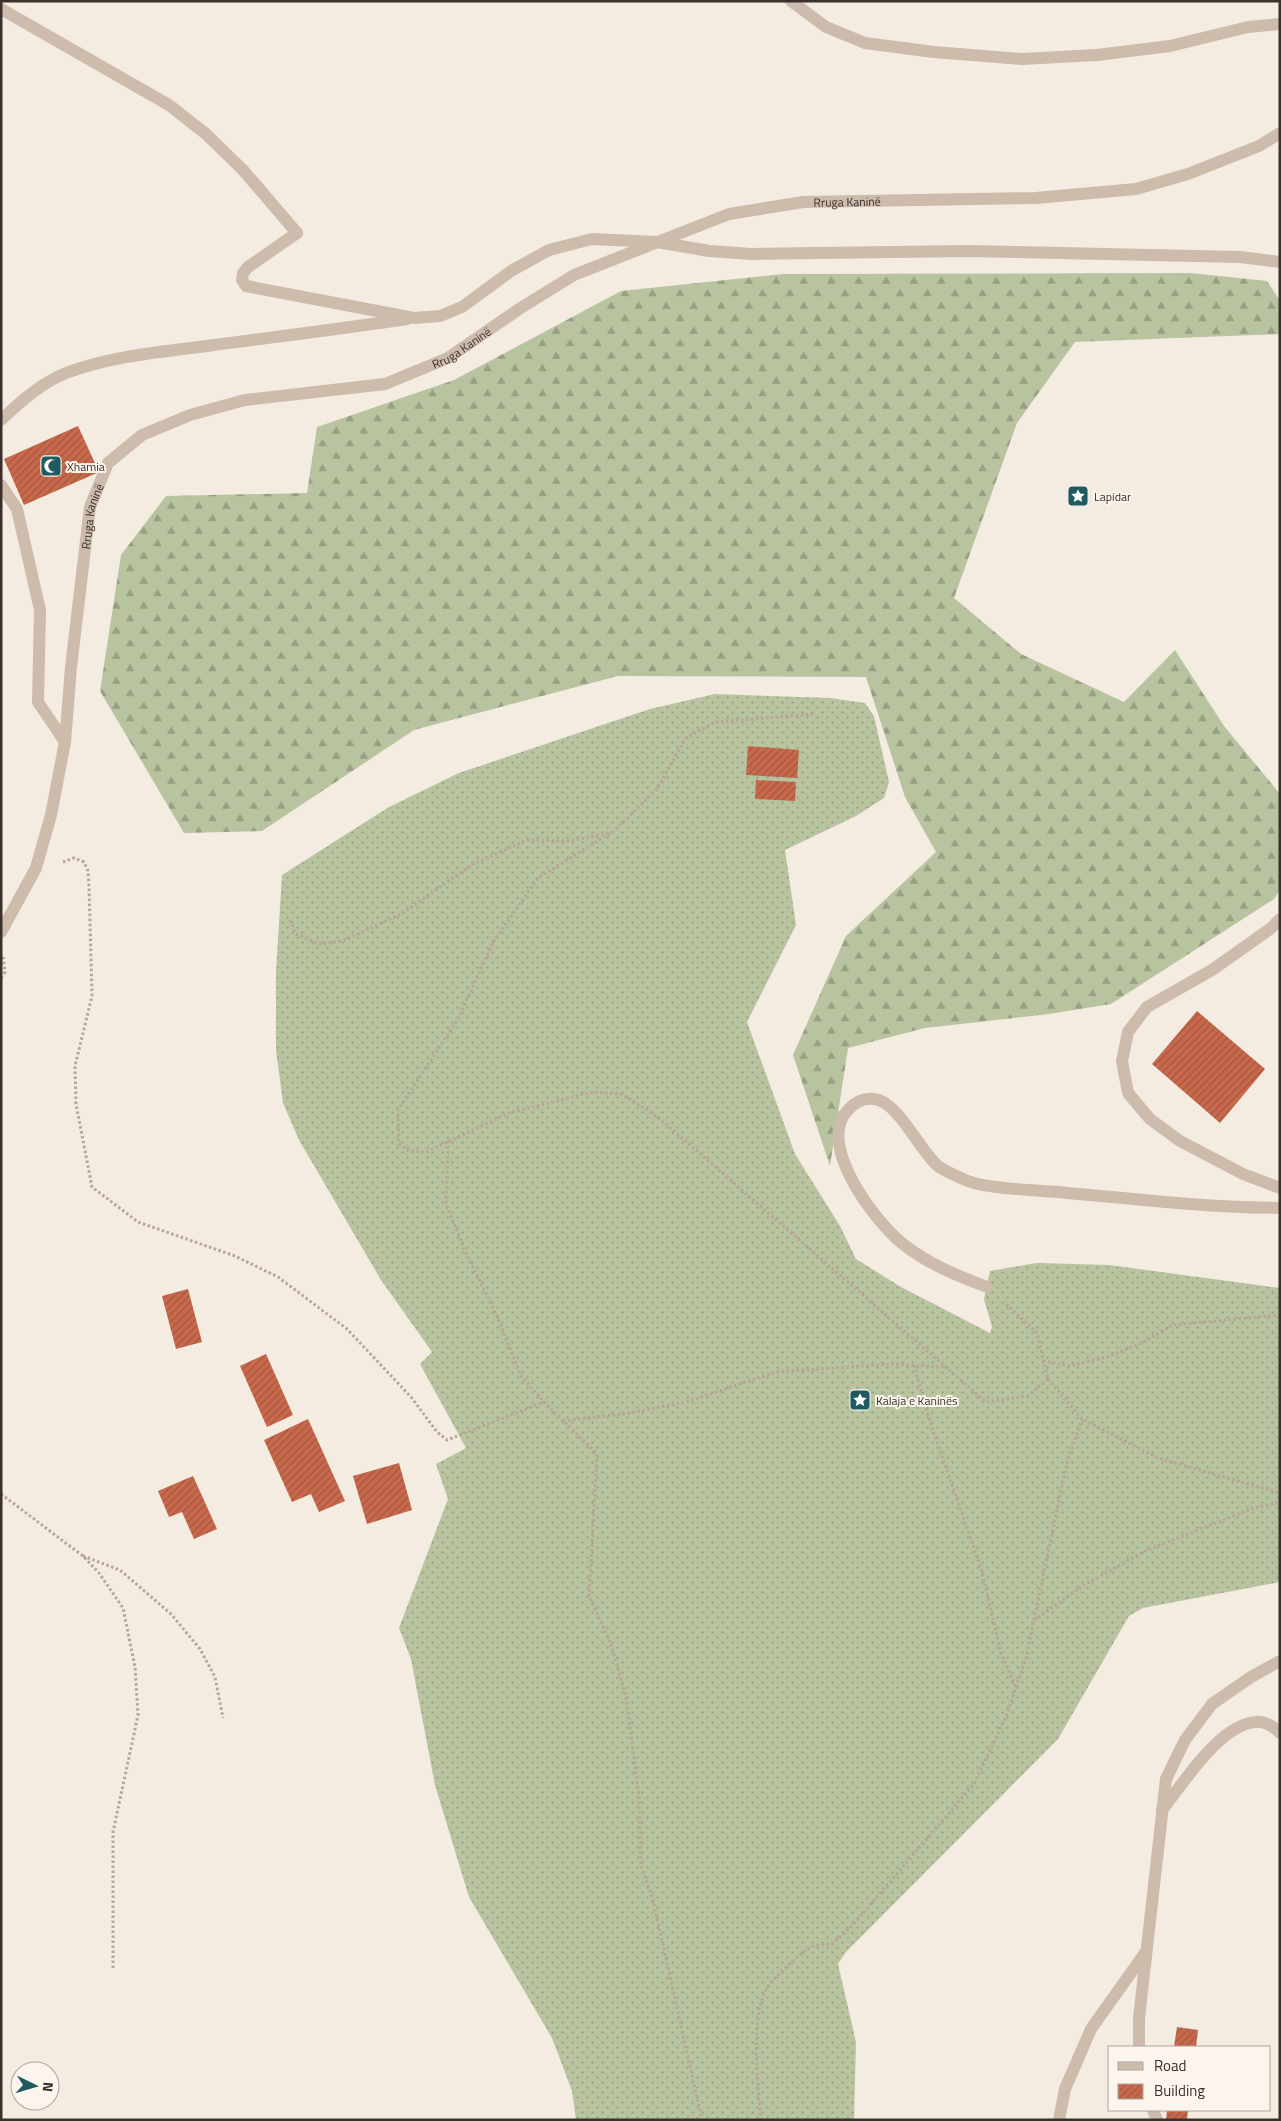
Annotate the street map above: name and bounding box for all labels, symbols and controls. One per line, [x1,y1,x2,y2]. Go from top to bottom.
street label: Rruga Kaninë [813,191,881,211]
street label: Rruga Kaninë [429,322,495,373]
mosque icon: Xhamia [39,454,63,478]
place label: Xhamia [67,457,105,476]
street label: Rruga Kaninë [76,480,108,550]
place icon: Lapidar [1066,484,1090,508]
place label: Lapidar [1094,487,1131,506]
place icon: Kalaja e Kaninës [848,1388,872,1412]
place label: Kalaja e Kaninës [876,1391,958,1410]
legend [1108,2046,1271,2111]
text: Road [1154,2054,1186,2077]
north arrow [10,2061,60,2111]
text: Building [1154,2079,1205,2102]
text: N [38,2081,59,2093]

